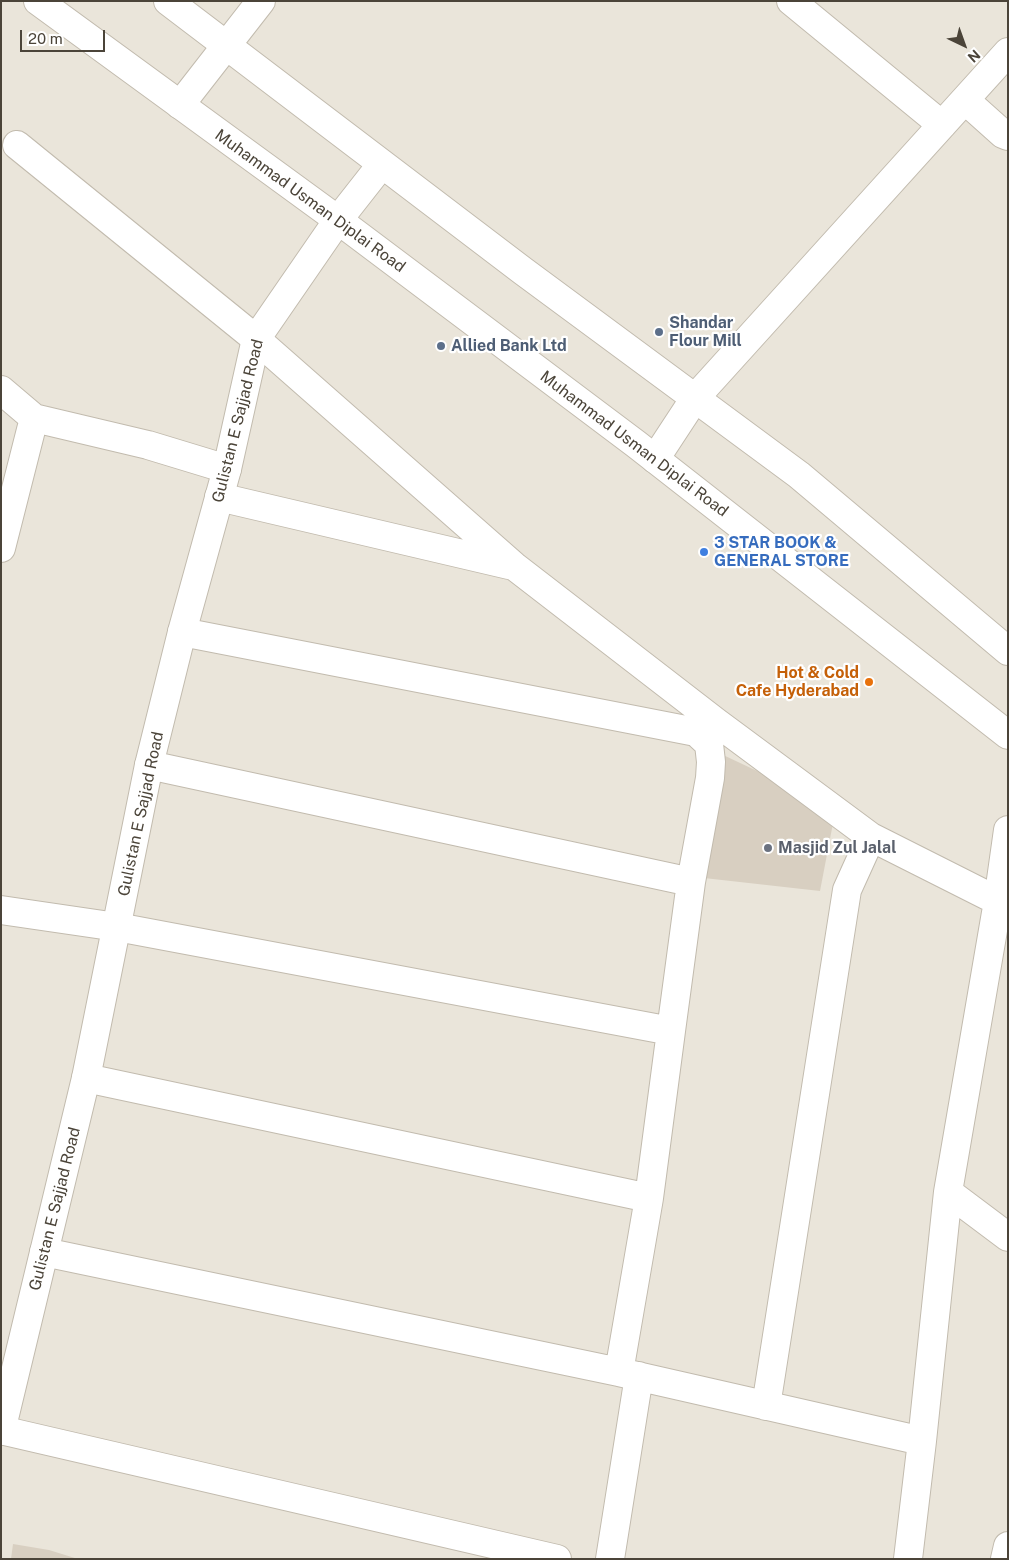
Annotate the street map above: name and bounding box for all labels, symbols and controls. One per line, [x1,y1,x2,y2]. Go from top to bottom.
scale bar [22,20,108,52]
north arrow [939,20,989,70]
text: 20 m [28,30,63,47]
text: N [965,47,983,66]
street label: Muhammad Usman Diplai Road [211,125,409,277]
place label: Shandar Flour Mill [669,313,742,351]
marker: Shandar Flour Mill [653,326,665,338]
place label: Allied Bank Ltd [451,336,567,356]
street label: Gulistan E Sajjad Road [208,337,268,505]
marker: Allied Bank Ltd [435,340,447,352]
street label: Muhammad Usman Diplai Road [536,367,732,521]
place label: 3 STAR BOOK & GENERAL STORE [714,533,849,571]
marker: 3 STAR BOOK & GENERAL STORE [698,546,710,558]
place label: Hot & Cold Cafe Hyderabad [736,663,859,701]
marker: Hot & Cold Cafe Hyderabad [863,676,875,688]
street label: Gulistan E Sajjad Road [114,730,168,898]
place label: Masjid Zul Jalal [778,838,896,858]
marker: Masjid Zul Jalal [762,842,774,854]
street label: Gulistan E Sajjad Road [25,1125,85,1293]

